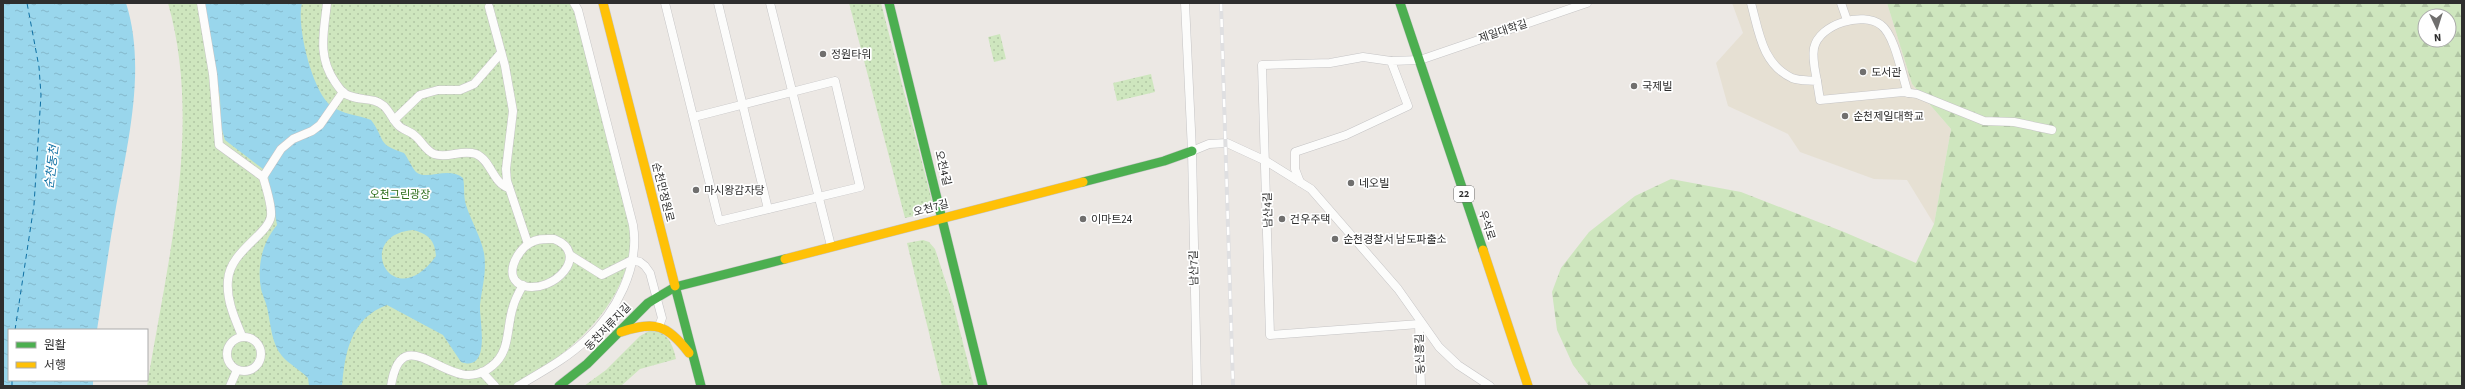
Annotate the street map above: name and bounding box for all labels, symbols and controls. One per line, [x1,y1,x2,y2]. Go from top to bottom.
north arrow [2417,8,2457,48]
street label: 제일대학길 [1477,16,1529,46]
text: N [2433,30,2442,45]
place label: 정원타워 [831,47,871,62]
marker: 정원타워 [818,49,828,59]
place label: 도서관 [1871,65,1901,80]
marker: 도서관 [1858,67,1868,77]
place label: 국제빌 [1642,79,1672,94]
marker: 국제빌 [1629,81,1639,91]
place label: 순천제일대학교 [1853,109,1924,124]
marker: 순천제일대학교 [1840,111,1850,121]
water label: 순천동천 [41,142,63,190]
street label: 오천4길 [931,149,955,187]
street label: 순천만정원로 [648,161,678,223]
place label: 네오빌 [1359,176,1389,191]
marker: 네오빌 [1346,178,1356,188]
place label: 마시왕감자탕 [704,183,765,198]
marker: 마시왕감자탕 [691,185,701,195]
road number: 22 [1454,186,1474,202]
park label: 오천그린광장 [370,187,430,202]
street label: 남산4길 [1260,192,1276,228]
street label: 오천7길 [912,196,950,220]
street label: 우석로 [1475,208,1499,242]
place label: 이마트24 [1091,212,1133,227]
place label: 건우주택 [1290,212,1330,227]
marker: 이마트24 [1078,214,1088,224]
marker: 건우주택 [1277,214,1287,224]
place label: 순천경찰서 남도파출소 [1343,232,1446,247]
marker: 순천경찰서 남도파출소 [1330,234,1340,244]
street label: 남산7길 [1186,250,1202,286]
street label: 동천저류지길 [582,300,634,354]
legend [8,329,148,381]
street label: 동신흥길 [1412,334,1428,374]
text: 원활 [44,337,66,354]
text: 서행 [44,357,66,374]

